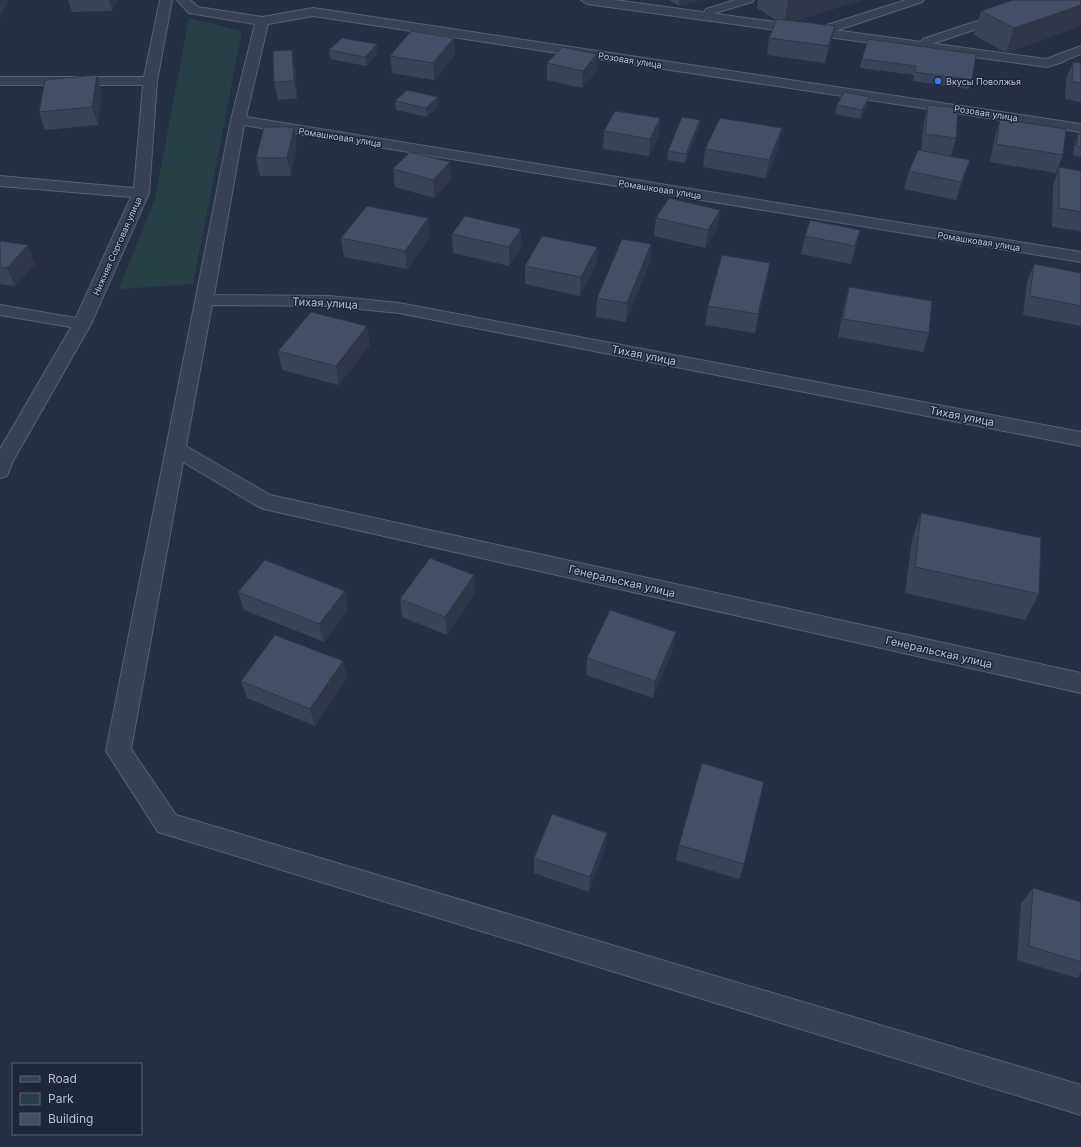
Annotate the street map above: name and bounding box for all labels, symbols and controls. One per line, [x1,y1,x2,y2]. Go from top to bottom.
street label: Розовая улица [597,50,663,70]
marker: Вкусы Поволжья [933,76,943,86]
place label: Вкусы Поволжья [946,76,1021,87]
street label: Розовая улица [953,103,1019,123]
street label: Ромашковая улица [298,125,382,149]
street label: Ромашковая улица [618,177,702,201]
street label: Нижняя Сорговая улица [90,195,144,297]
street label: Ромашковая улица [937,229,1021,253]
street label: Тихая улица [292,294,358,312]
street label: Тихая улица [610,342,678,368]
street label: Тихая улица [928,403,996,429]
street label: Генеральская улица [567,562,677,600]
street label: Генеральская улица [884,633,994,671]
legend [12,1063,142,1135]
text: Road [48,1071,77,1086]
text: Park [48,1091,74,1106]
text: Building [48,1111,93,1126]

